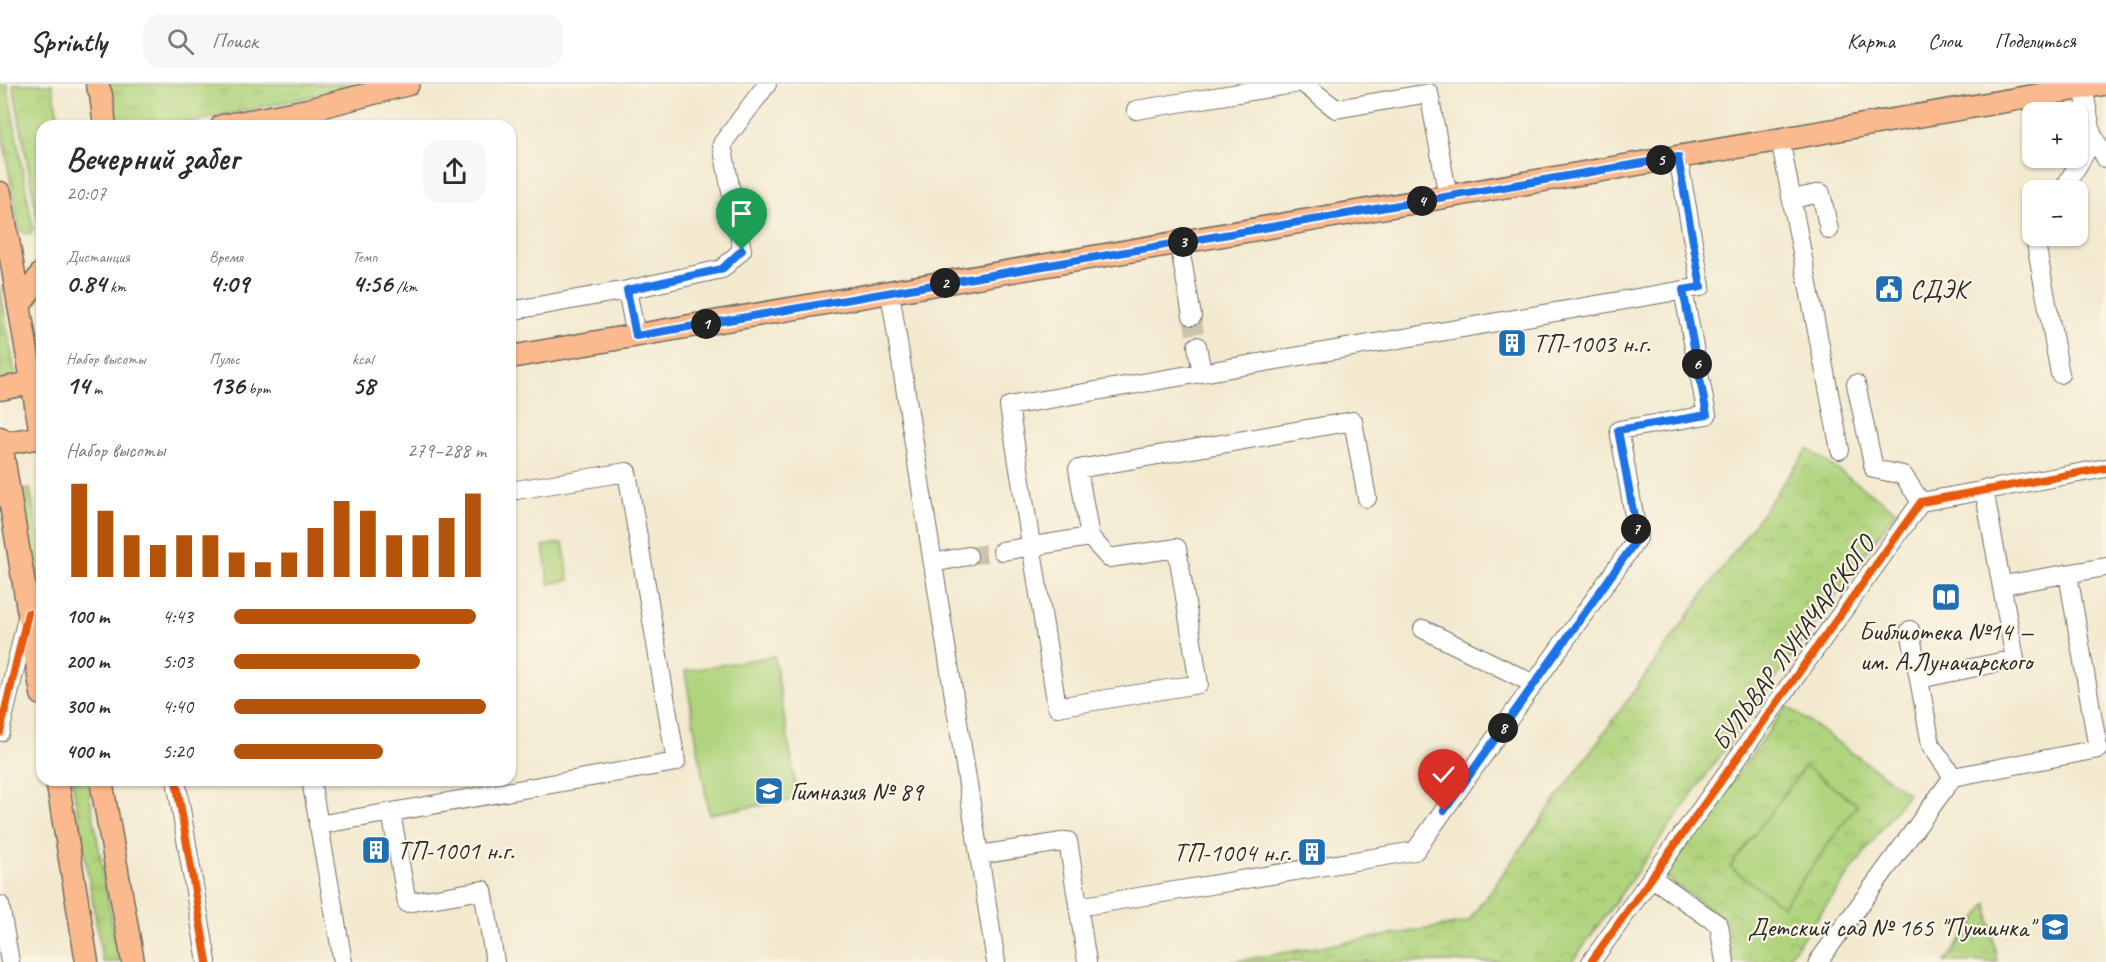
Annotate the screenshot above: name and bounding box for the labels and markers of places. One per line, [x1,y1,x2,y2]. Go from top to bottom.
pin: 5 [1646,145,1676,175]
pin: 4 [1407,186,1437,216]
pin [716,188,767,250]
pin: 3 [1168,227,1198,257]
pin: 2 [930,268,960,298]
public building icon: СДЭК [1873,273,1905,305]
place label: СДЭК [1910,273,1972,306]
pin: 1 [691,309,721,339]
building icon: ТП-1003 н.г. [1496,327,1528,359]
place label: ТП-1003 н.г. [1533,327,1651,360]
pin: 6 [1682,349,1712,379]
pin: 7 [1621,514,1651,544]
library icon: Библиотека №14 — им. А.Луначарского [1930,581,1962,613]
place label: Библиотека №14 — им. А.Луначарского [1859,615,2035,678]
pin: 8 [1488,713,1518,743]
pin [1418,749,1469,811]
school or university icon: Гимназия № 89 [753,775,785,807]
place label: Гимназия № 89 [790,775,925,808]
building icon: ТП-1001 н.г. [360,834,392,866]
place label: ТП-1001 н.г. [397,834,515,867]
place label: ТП-1004 н.г. [1174,836,1292,869]
building icon: ТП-1004 н.г. [1296,836,1328,868]
place label: Детский сад № 165 "Пушинка" [1748,911,2039,944]
school or university icon: Детский сад № 165 "Пушинка" [2039,911,2071,943]

